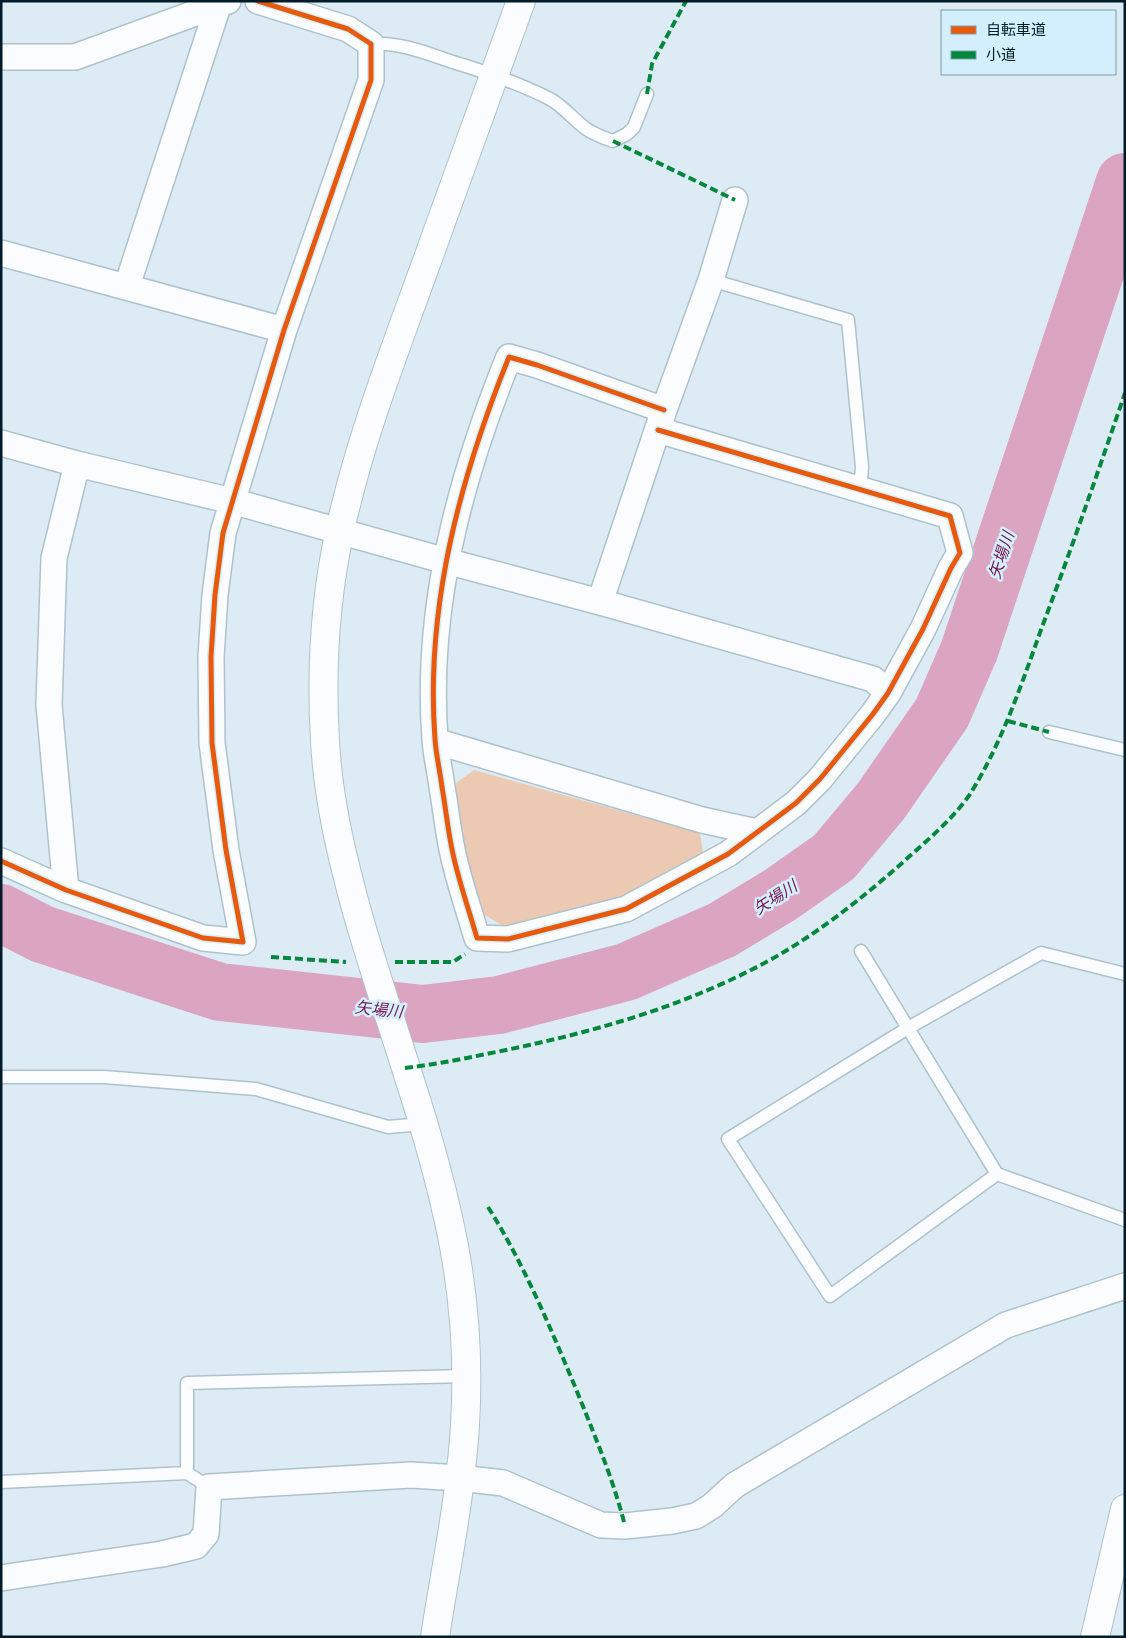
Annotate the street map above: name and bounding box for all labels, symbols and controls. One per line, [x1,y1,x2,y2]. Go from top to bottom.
legend [941,10,1116,75]
text: 自転車道 [986,19,1046,39]
text: 小道 [986,44,1016,64]
water label: 矢場川 [983,527,1019,581]
water label: 矢場川 [749,874,803,919]
water label: 矢場川 [354,996,406,1023]

